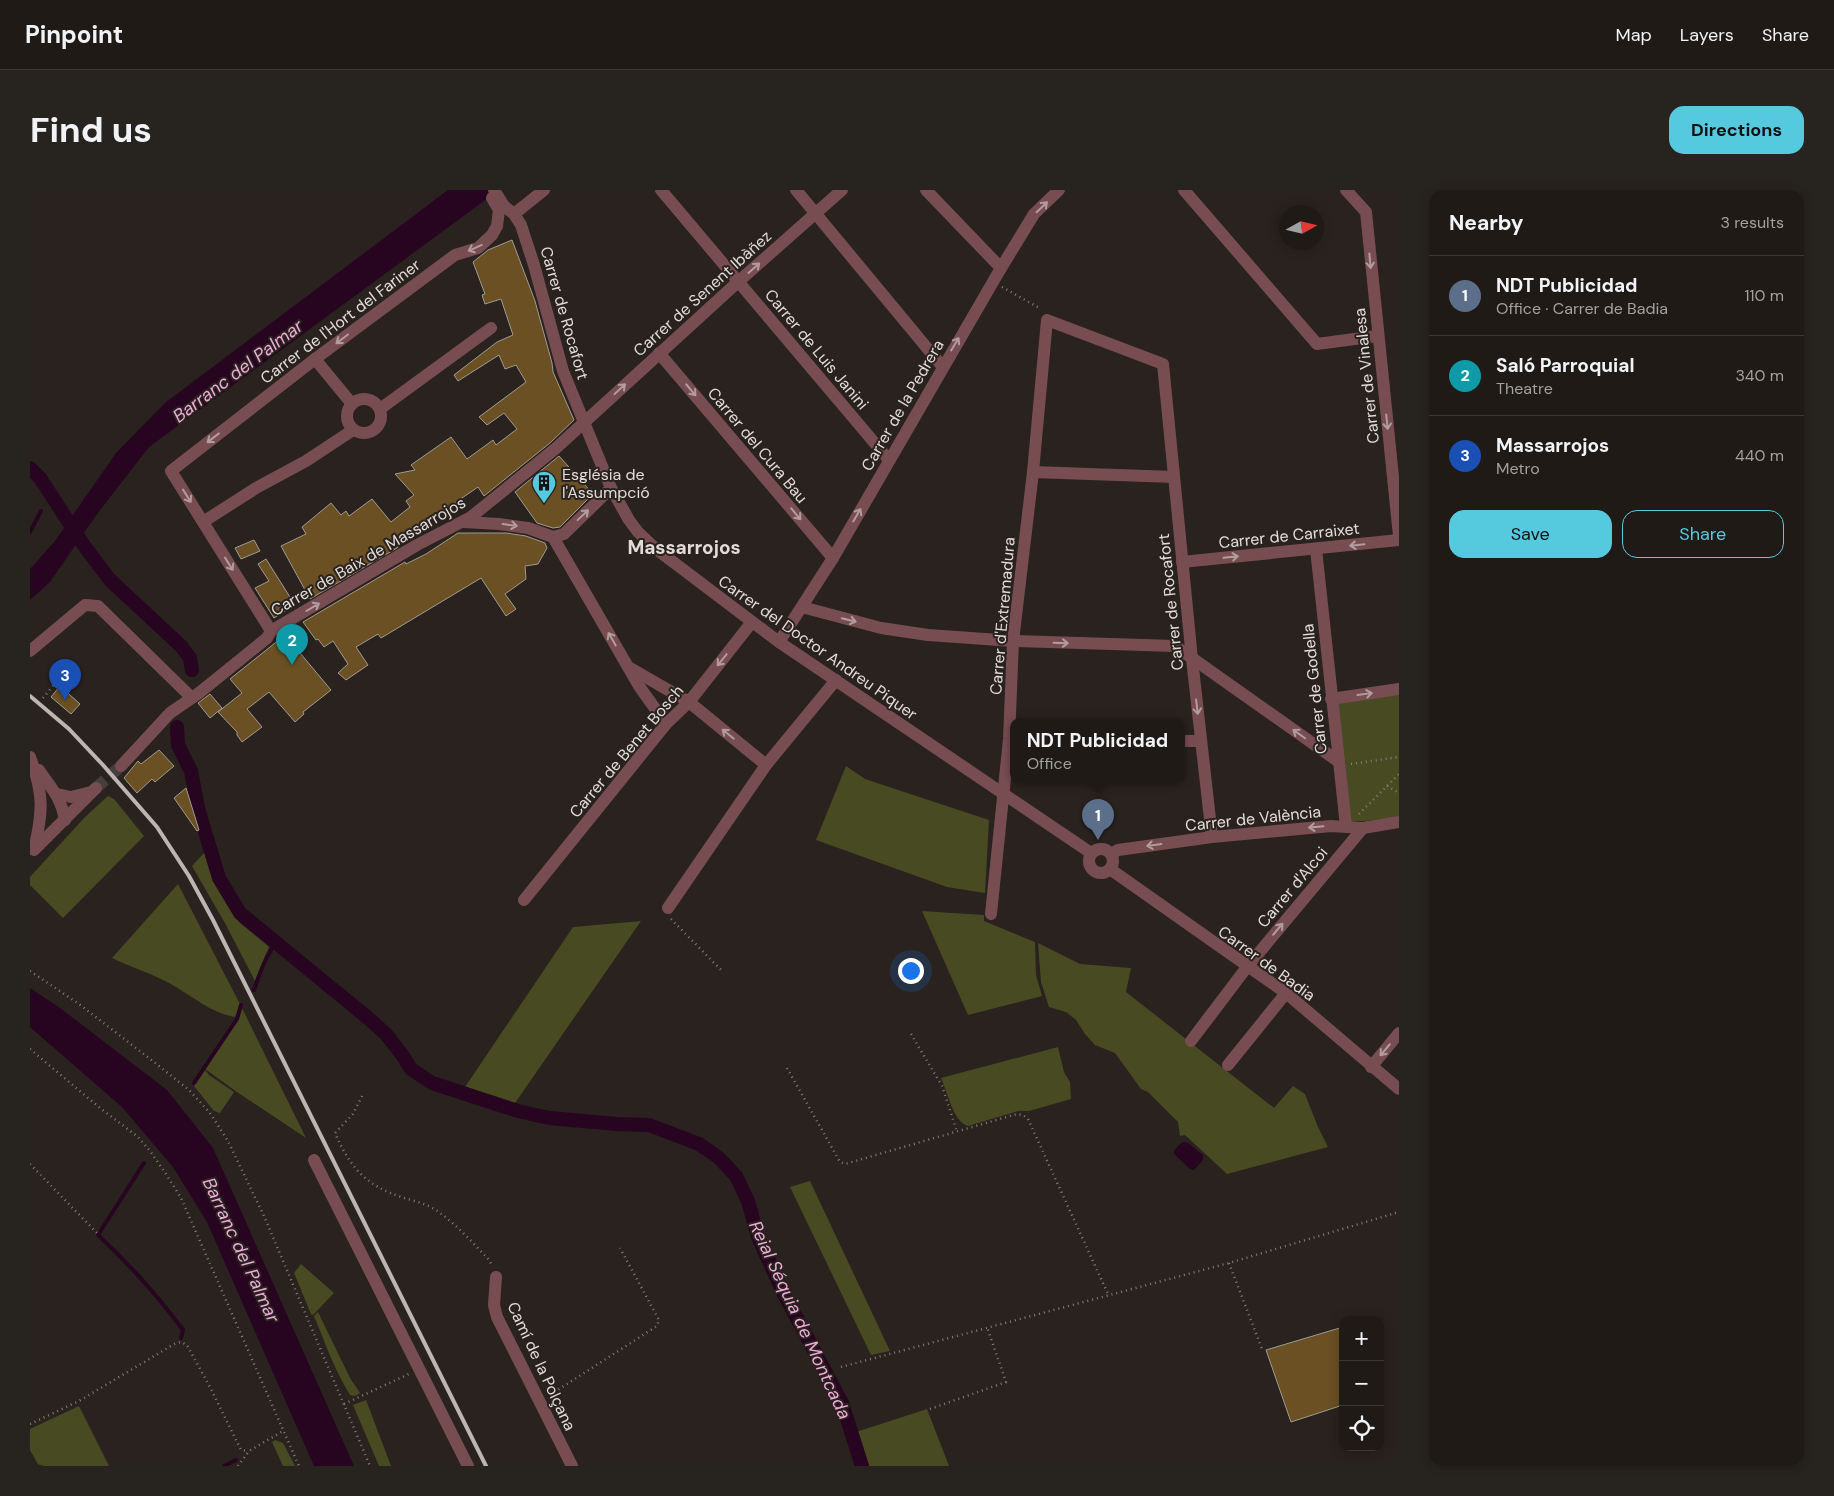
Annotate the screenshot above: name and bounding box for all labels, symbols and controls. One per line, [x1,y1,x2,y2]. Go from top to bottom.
text: Pinpoint [25,19,123,50]
text: Map [1616,23,1652,47]
text: Layers [1680,23,1734,47]
text: Share [1762,23,1809,47]
button: Directions [1669,106,1804,154]
text: Find us [30,107,152,153]
one-way arrow [1036,201,1048,213]
north arrow [1279,205,1324,250]
text: Nearby [1449,209,1523,237]
text: 3 results [1721,212,1784,233]
street label: Carrer de Senent Ibàñez [629,226,776,361]
one-way arrow [468,243,483,253]
street label: Carrer de Rocafort [535,244,594,382]
one-way arrow [1366,252,1375,268]
street label: Carrer de l'Hort del Fariner [256,254,425,388]
one-way arrow [747,262,760,274]
text: NDT Publicidad [1496,273,1638,298]
street label: Carrer de Luis Janini [760,285,873,414]
text: 1 [1462,285,1468,306]
text: 110 m [1745,285,1784,306]
text: Office · Carrer de Badia [1496,298,1668,319]
street label: Carrer de Vinalesa [1349,307,1384,445]
water label: Barranc del Palmar [168,313,309,428]
one-way arrow [336,334,349,345]
street label: Carrer de la Pedrera [856,336,949,475]
one-way arrow [951,338,961,352]
text: Saló Parroquial [1496,353,1634,378]
text: 2 [1460,365,1470,386]
text: 340 m [1735,365,1784,386]
text: Theatre [1496,378,1553,399]
one-way arrow [614,383,627,395]
one-way arrow [685,383,696,396]
street label: Carrer del Cura Bau [703,383,812,508]
one-way arrow [1382,414,1392,430]
one-way arrow [206,433,220,443]
text: Massarrojos [1496,433,1609,458]
text: 3 [1460,445,1470,466]
text: 440 m [1735,445,1784,466]
text: Metro [1496,458,1540,479]
place label: Església de l'Assumpció [562,464,650,503]
building icon: Església de l'Assumpció [531,470,557,504]
one-way arrow [182,489,192,503]
street label: Carrer de Baix de Massarrojos [267,492,469,621]
one-way arrow [790,507,801,520]
one-way arrow [852,508,862,523]
one-way arrow [577,509,590,521]
button: Save [1449,510,1612,558]
button: Share [1622,510,1784,558]
street label: Carrer de Carraixet [1218,518,1361,553]
one-way arrow [501,521,517,531]
street label: Carrer de Rocafort [1153,532,1188,671]
district label: Massarrojos [627,535,741,560]
street label: Carrer d'Extremadura [985,536,1020,696]
one-way arrow [1350,540,1366,550]
one-way arrow [1223,553,1239,562]
one-way arrow [224,556,234,570]
street label: Carrer del Doctor Andreu Piquer [714,570,921,724]
one-way arrow [305,601,319,611]
one-way arrow [841,616,857,625]
street label: Carrer de Godella [1297,623,1332,755]
pin: 2 [276,624,308,665]
one-way arrow [607,632,617,646]
one-way arrow [1053,638,1069,648]
one-way arrow [716,654,727,667]
pin: 3 [49,659,81,700]
street label: Carrer de Benet Bosch [565,681,688,822]
one-way arrow [1357,689,1373,699]
one-way arrow [1192,699,1202,715]
popup [1010,718,1185,783]
one-way arrow [722,728,735,739]
text: NDT Publicidad [1027,728,1168,753]
one-way arrow [1292,729,1306,739]
text: Office [1027,753,1072,774]
pin: 1 [1082,799,1114,840]
street label: Carrer de València [1184,801,1322,836]
one-way arrow [1308,823,1324,832]
one-way arrow [1147,840,1163,850]
street label: Carrer d'Alcoi [1252,843,1332,932]
street label: Carrer de Badia [1214,921,1320,1006]
one-way arrow [1273,923,1284,936]
your location [898,958,924,984]
one-way arrow [1380,1043,1391,1056]
water label: Barranc del Palmar [197,1174,286,1328]
water label: Reial Séquia de Montcada [743,1217,857,1423]
street label: Camí de la Polçana [502,1298,581,1434]
map controls [1339,1316,1384,1451]
button: + [1339,1316,1384,1361]
button: − [1339,1361,1384,1406]
button: locate [1339,1406,1384,1451]

